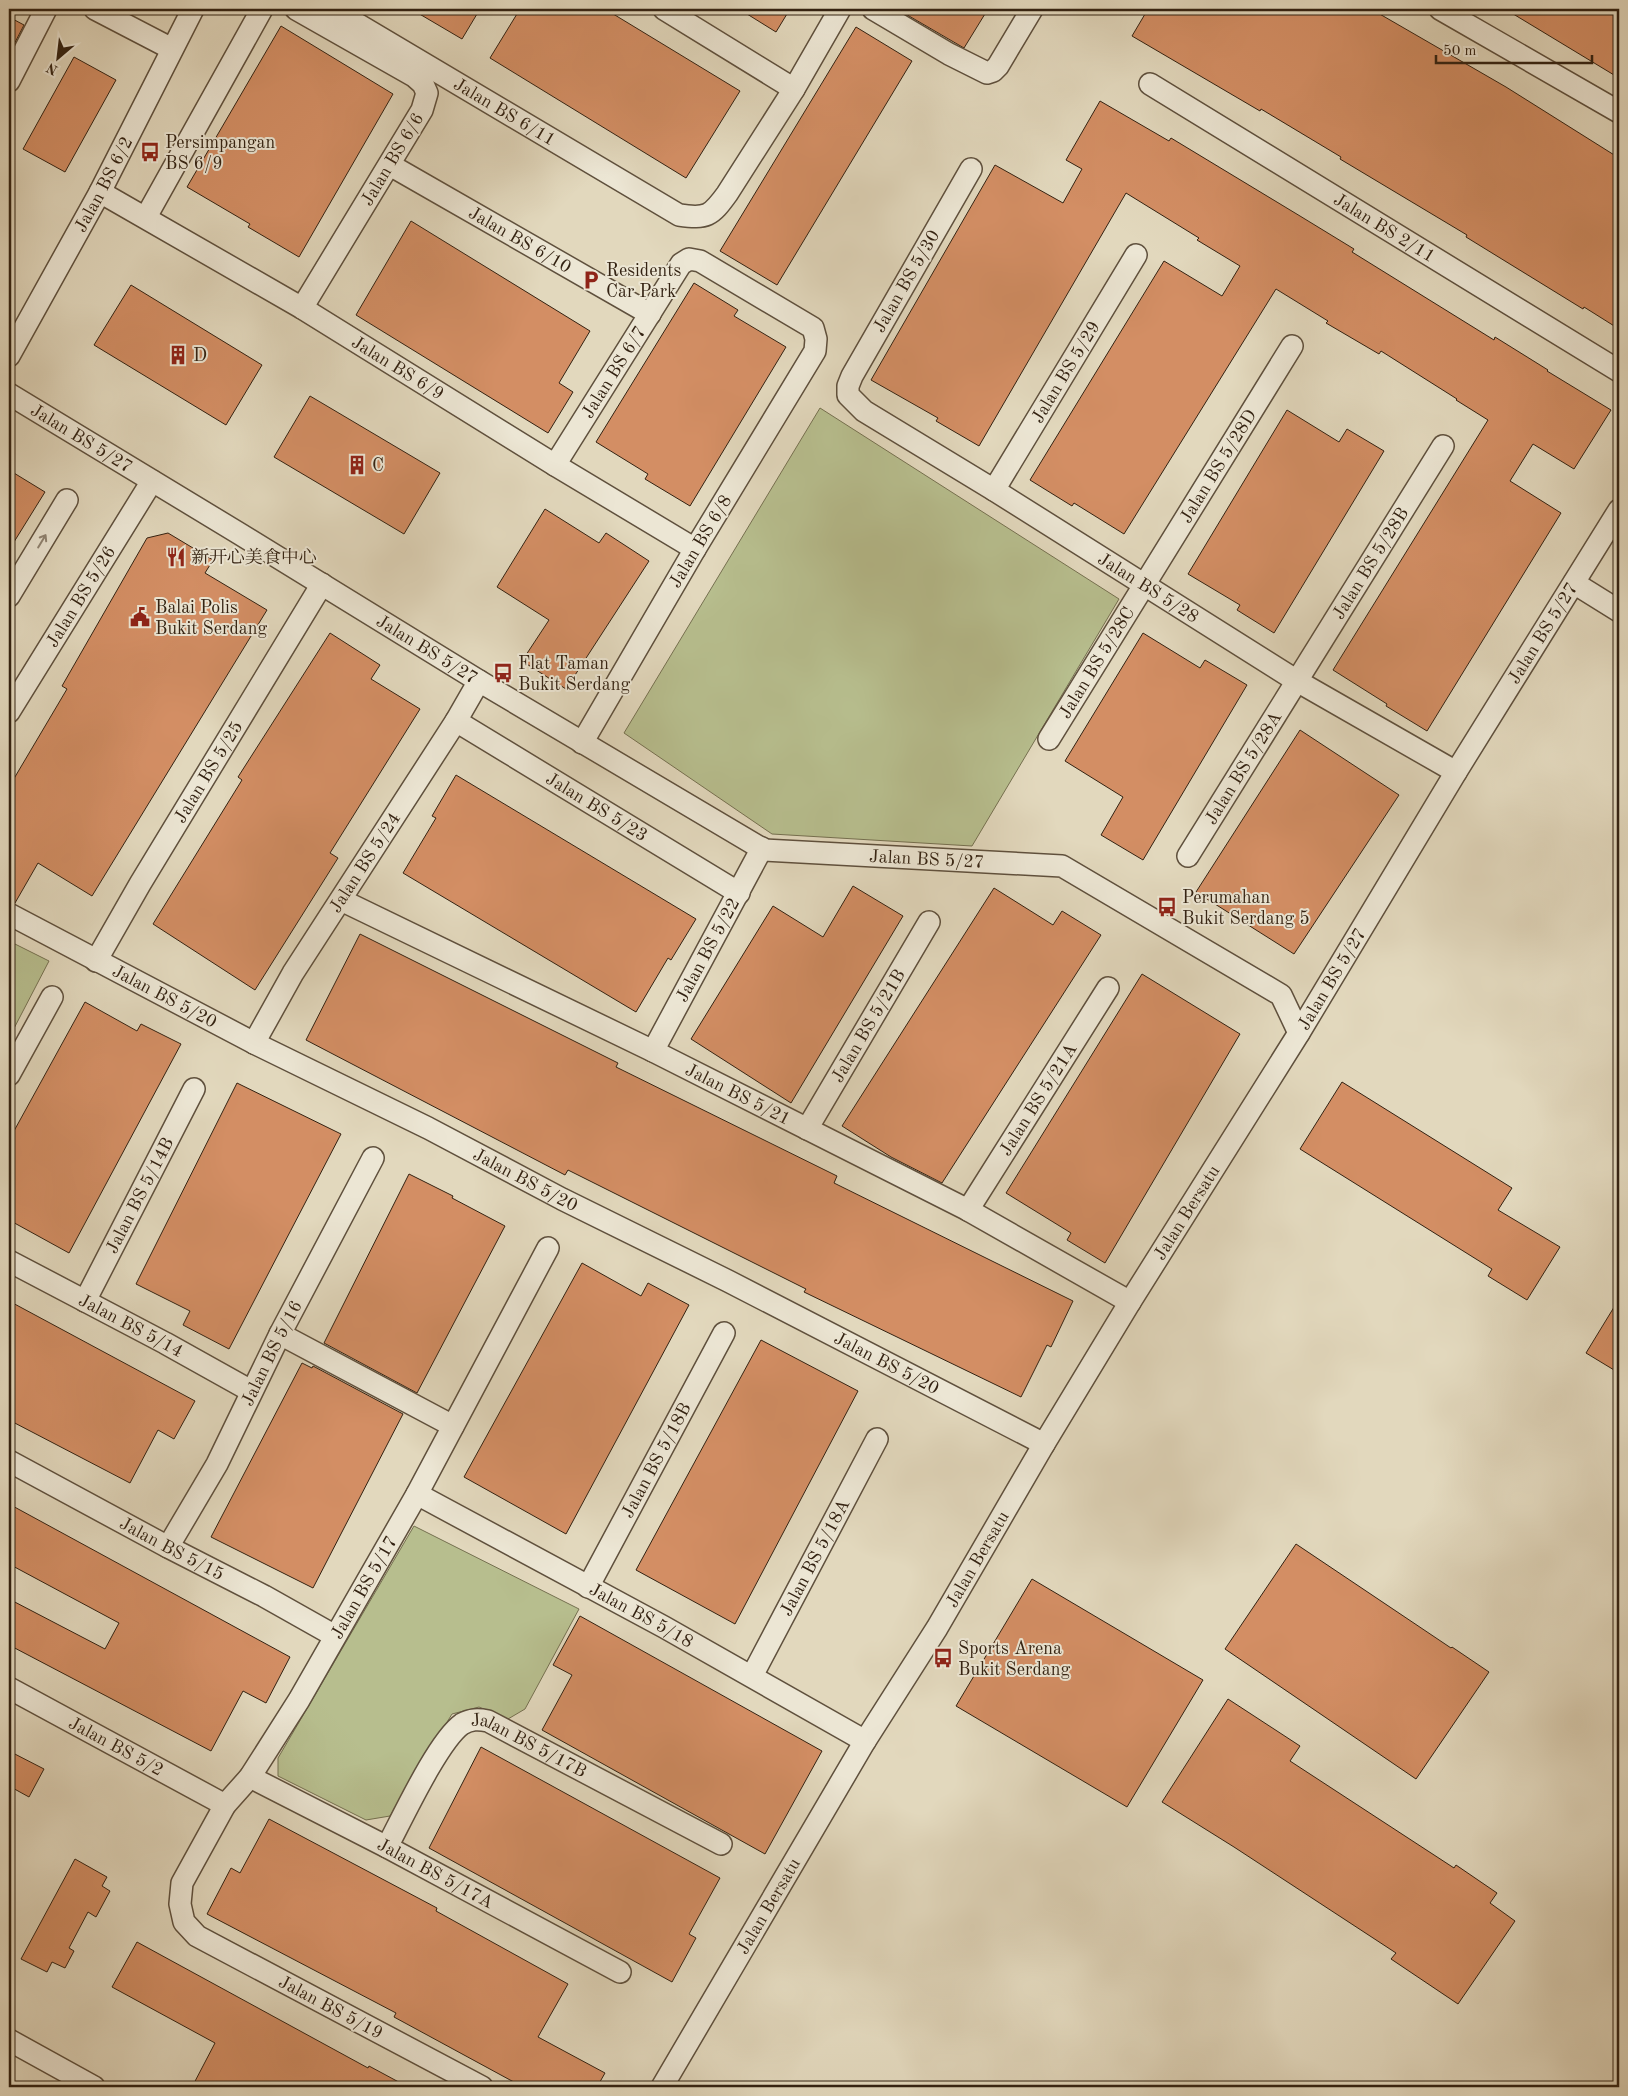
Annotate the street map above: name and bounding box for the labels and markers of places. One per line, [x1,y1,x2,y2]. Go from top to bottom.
place label: Persimpangan BS 6/9 [165,134,275,173]
bus stop icon: Persimpangan BS 6/9 [139,141,161,163]
place label: Residents Car Park [606,262,682,301]
parking icon: Residents Car Park [580,269,602,291]
building icon: D [167,344,189,366]
place label: D [193,347,207,365]
building icon: C [346,454,368,476]
place label: C [372,457,384,475]
restaurant icon: 新开心美食中心 [165,546,187,568]
place label: 新开心美食中心 [191,547,317,567]
place label: Balai Polis Bukit Serdang [155,599,267,638]
public building icon: Balai Polis Bukit Serdang [129,606,151,628]
place label: Flat Taman Bukit Serdang [518,655,630,694]
bus stop icon: Flat Taman Bukit Serdang [492,662,514,684]
place label: Perumahan Bukit Serdang 5 [1182,889,1310,928]
bus stop icon: Perumahan Bukit Serdang 5 [1156,896,1178,918]
place label: Sports Arena Bukit Serdang [958,1640,1070,1679]
bus stop icon: Sports Arena Bukit Serdang [932,1647,954,1669]

